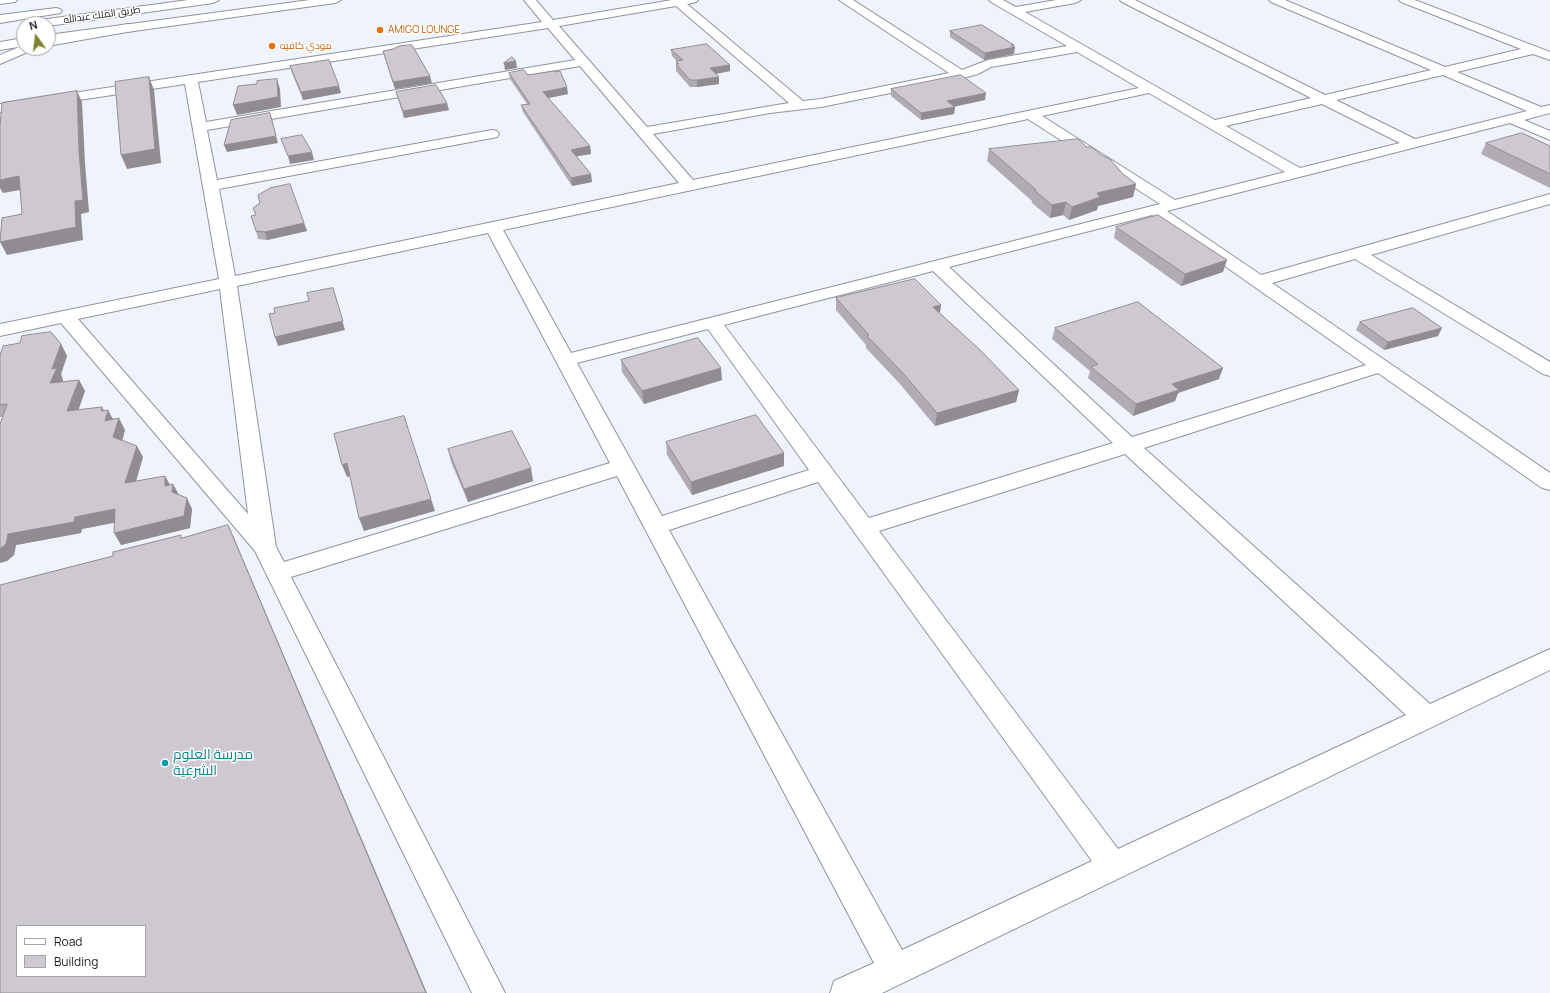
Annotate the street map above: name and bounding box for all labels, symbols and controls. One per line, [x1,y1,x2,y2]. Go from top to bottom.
street label: طريق الملك عبدالله [63,4,141,26]
north arrow [16,16,56,56]
text: N [28,17,39,33]
place label: AMIGO LOUNGE [388,24,460,36]
marker: AMIGO LOUNGE [375,25,385,35]
place label: مودي كافيه [280,40,332,52]
marker: مودي كافيه [267,41,277,51]
place label: مدرسة العلوم الشرعية [173,747,253,780]
marker: مدرسة العلوم الشرعية [160,758,170,768]
legend [16,925,146,977]
text: Road [54,933,82,950]
text: Building [54,953,98,970]

